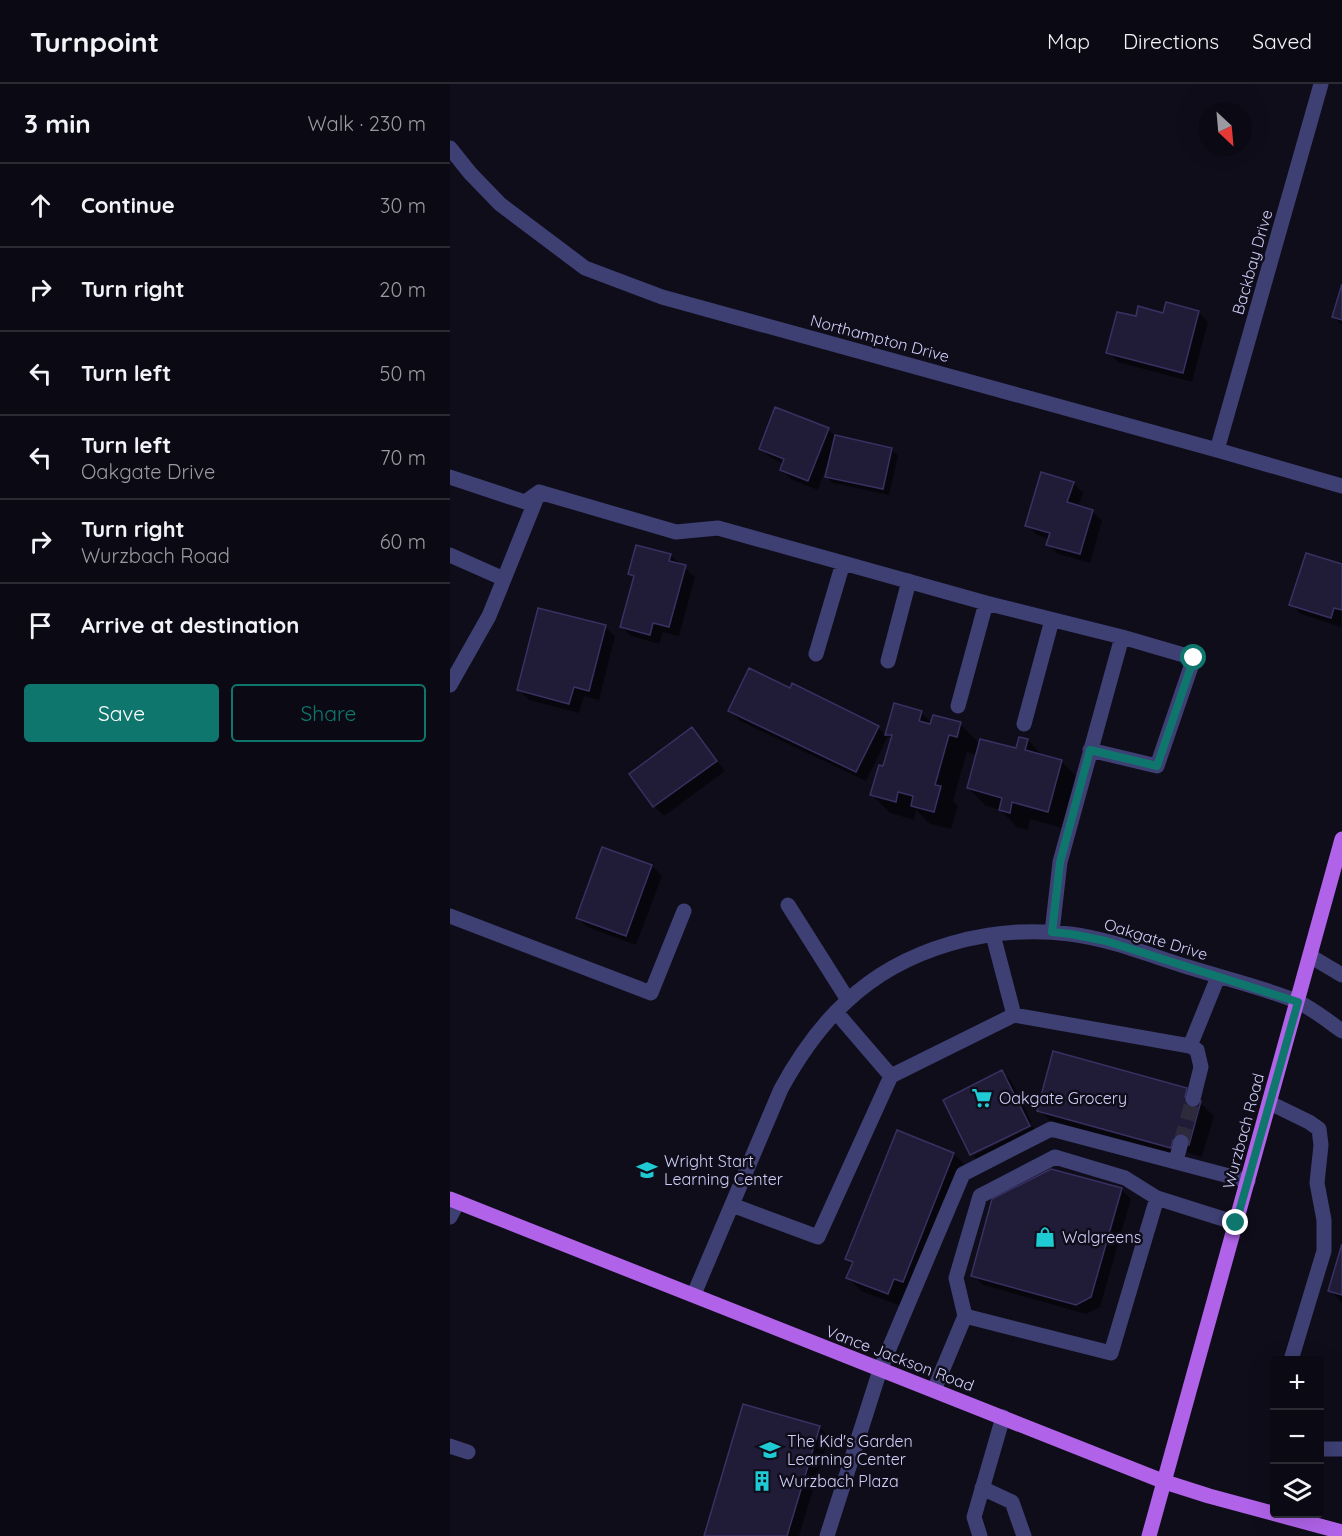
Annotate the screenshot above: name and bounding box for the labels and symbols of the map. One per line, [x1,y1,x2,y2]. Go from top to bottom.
north arrow [1198,102,1252,156]
street label: Backbay Drive [1227,207,1277,317]
street label: Northampton Drive [808,310,952,366]
route start [1180,644,1206,670]
street label: Oakgate Drive [1102,914,1210,964]
street label: Wurzbach Road [1218,1071,1268,1191]
supermarket icon: Oakgate Grocery [970,1086,994,1110]
place label: Oakgate Grocery [999,1088,1127,1108]
place label: Wright Start Learning Center [664,1151,783,1189]
school or university icon: Wright Start Learning Center [635,1158,659,1182]
route end [1222,1209,1248,1235]
shop icon: Walgreens [1033,1225,1057,1249]
place label: Walgreens [1062,1227,1141,1247]
street label: Vance Jackson Road [823,1321,977,1395]
place label: The Kid's Garden Learning Center [787,1431,913,1469]
school or university icon: The Kid's Garden Learning Center [758,1438,782,1462]
building icon: Wurzbach Plaza [750,1469,774,1493]
place label: Wurzbach Plaza [779,1471,899,1491]

